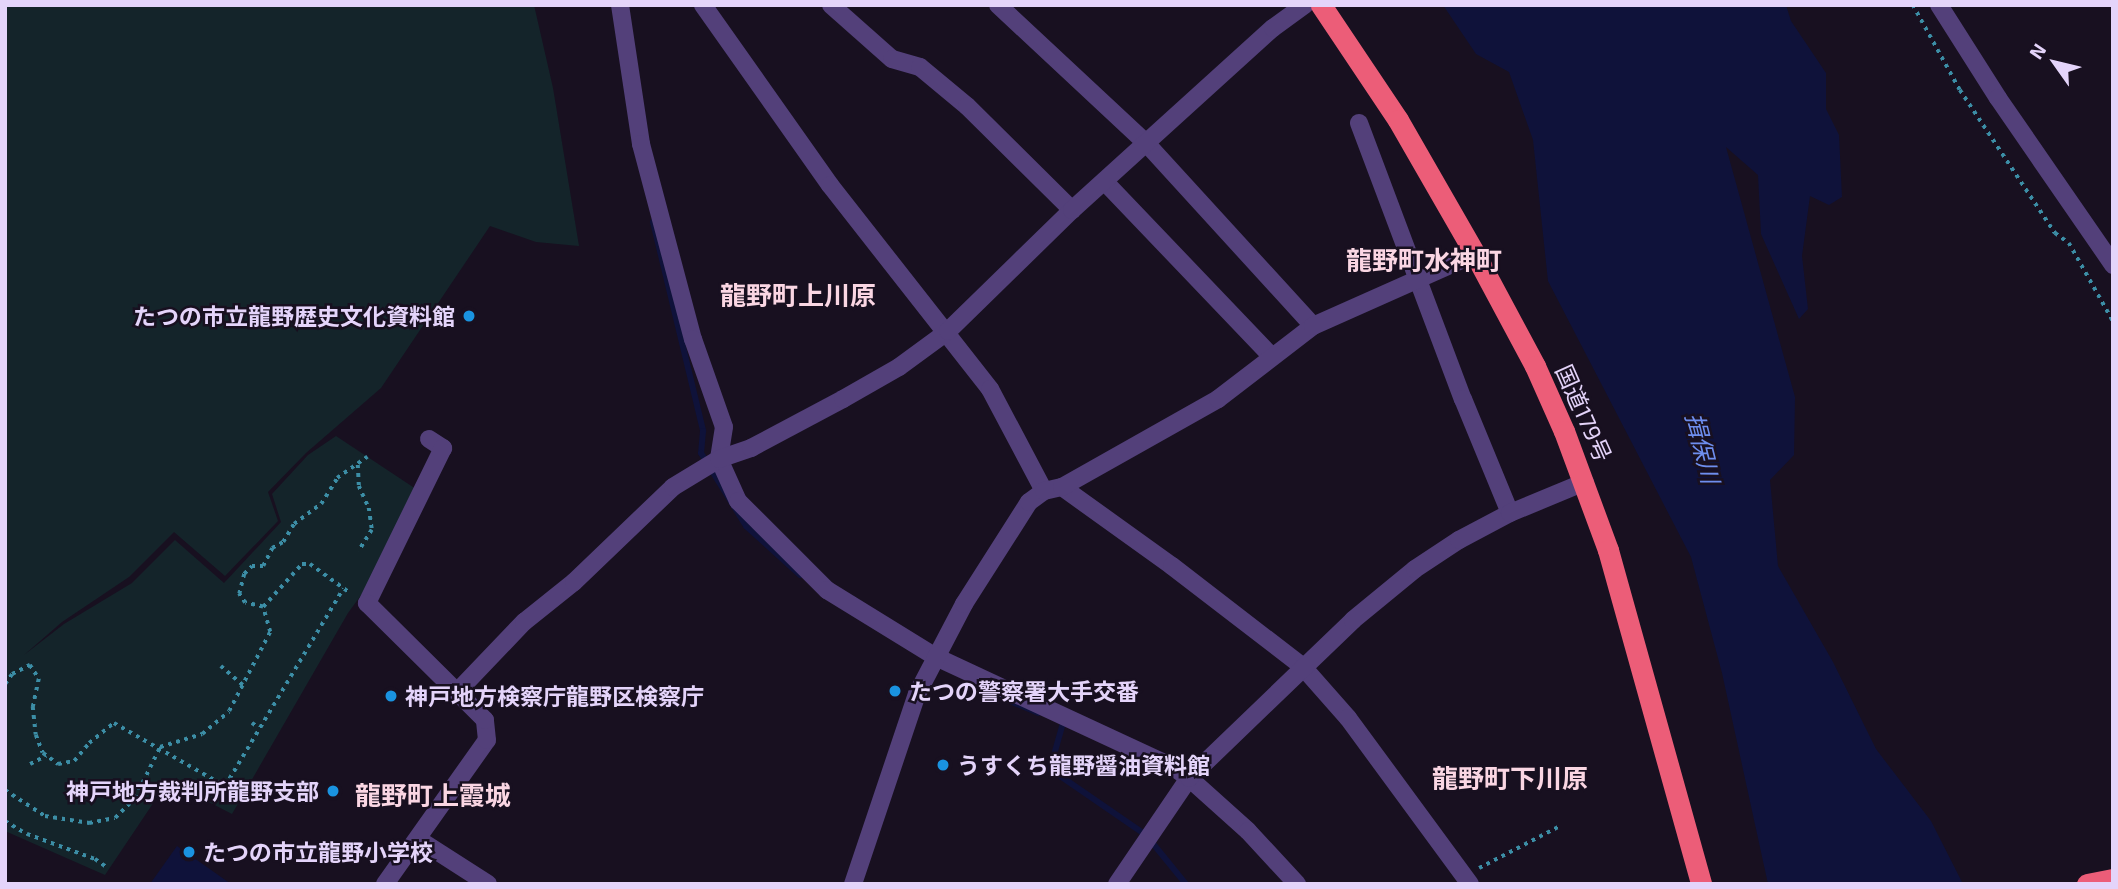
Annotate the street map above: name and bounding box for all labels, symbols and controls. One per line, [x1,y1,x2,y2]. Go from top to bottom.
north arrow [2020,28,2090,98]
text: N [2024,39,2051,63]
district label: 龍野町水神町 [1346,244,1502,276]
district label: 龍野町上川原 [720,279,876,311]
place label: たつの市立龍野歴史文化資料館 [133,302,455,330]
marker: たつの市立龍野歴史文化資料館 [461,308,477,324]
street label: 国道179号 [1550,360,1618,466]
water label: 揖保川 [1680,410,1726,486]
place label: たつの警察署大手交番 [909,677,1139,705]
place label: 神戸地方検察庁龍野区検察庁 [405,682,704,710]
marker: たつの警察署大手交番 [887,683,903,699]
marker: 神戸地方検察庁龍野区検察庁 [383,688,399,704]
place label: うすくち龍野醤油資料館 [957,751,1210,779]
marker: うすくち龍野醤油資料館 [935,757,951,773]
district label: 龍野町下川原 [1432,762,1588,794]
place label: 神戸地方裁判所龍野支部 [66,777,319,805]
district label: 龍野町上霞城 [355,779,511,811]
marker: 神戸地方裁判所龍野支部 [325,783,341,799]
place label: たつの市立龍野小学校 [203,838,433,866]
marker: たつの市立龍野小学校 [181,844,197,860]

